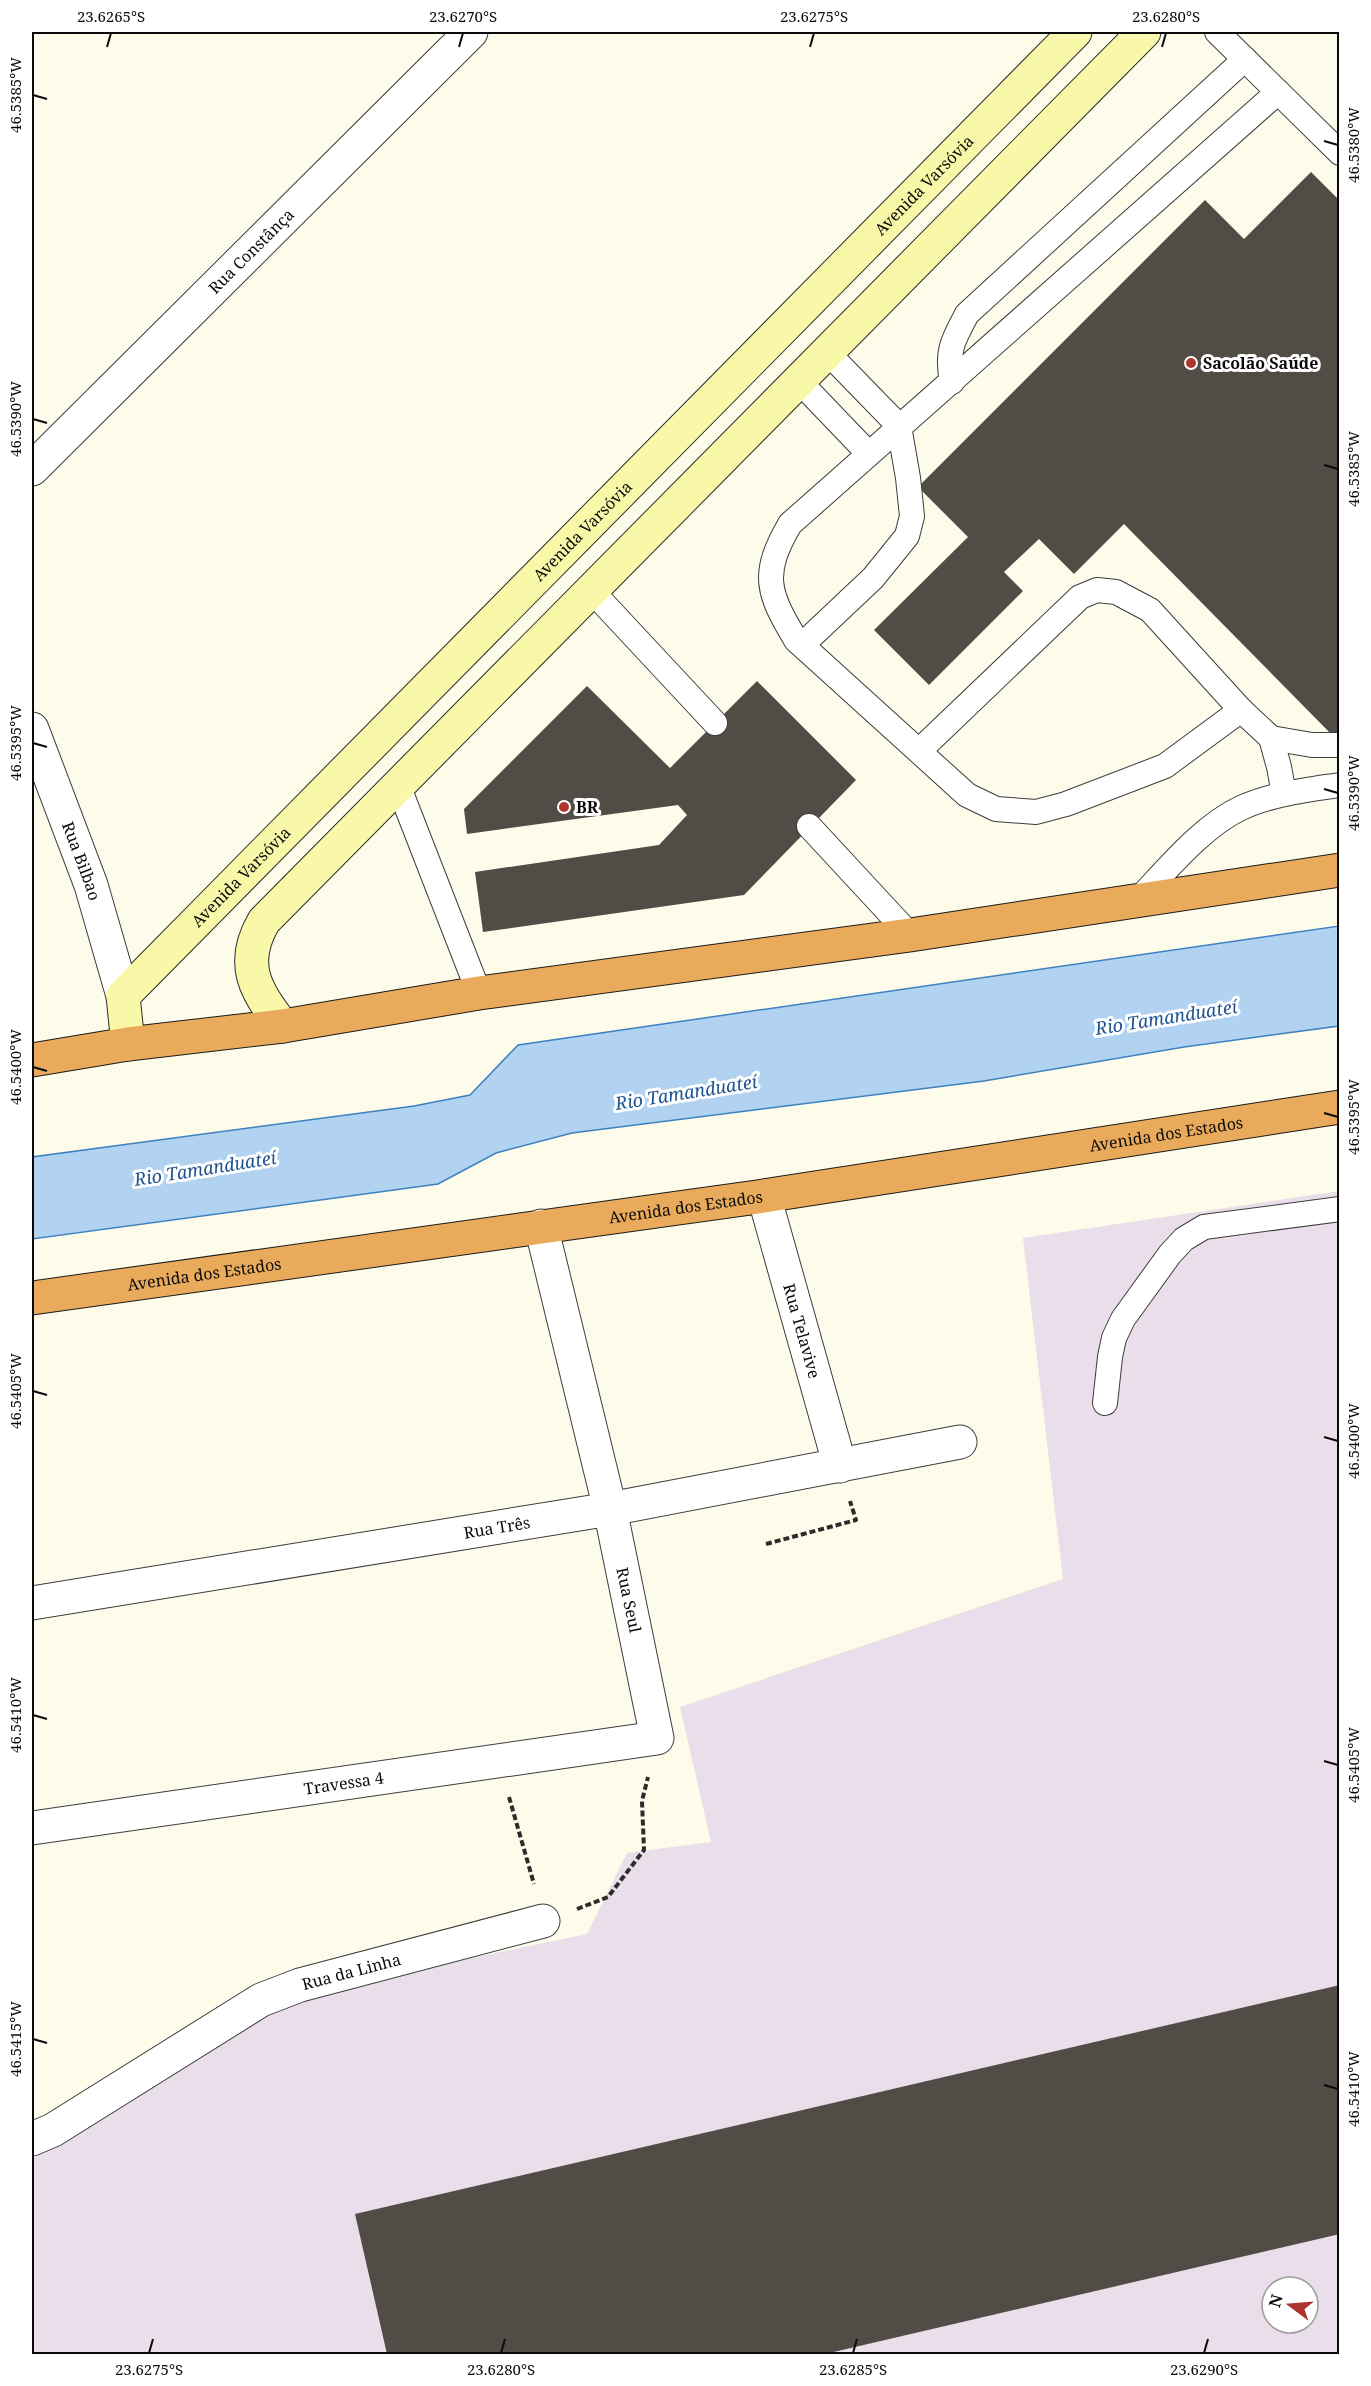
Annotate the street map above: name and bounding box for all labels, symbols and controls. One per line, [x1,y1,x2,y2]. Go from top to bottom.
text: 23.6265°S [77,6,145,26]
text: 23.6270°S [429,6,497,26]
text: 23.6275°S [780,6,848,26]
text: 23.6280°S [1132,6,1200,26]
text: 46.5385°W [5,57,25,133]
text: 46.5380°W [1343,107,1363,183]
street label: Avenida Varsóvia [869,130,978,240]
street label: Rua Constânça [203,204,299,298]
place label: Sacolão Saúde [1203,352,1318,374]
marker: Sacolão Saúde [1184,356,1198,370]
text: 46.5390°W [5,381,25,457]
text: 46.5385°W [1343,431,1363,507]
street label: Avenida Varsóvia [528,476,637,586]
text: 46.5395°W [5,705,25,781]
text: 46.5390°W [1343,755,1363,831]
place label: BR [576,796,599,818]
marker: BR [557,800,571,814]
street label: Rua Bilbao [57,818,106,903]
street label: Avenida Varsóvia [186,822,295,932]
water label: Rio Tamanduateí [1092,994,1240,1040]
text: 46.5400°W [5,1029,25,1105]
water label: Rio Tamanduateí [612,1069,760,1115]
text: 46.5395°W [1343,1079,1363,1155]
street label: Avenida dos Estados [1088,1111,1245,1157]
water label: Rio Tamanduateí [131,1145,279,1191]
street label: Avenida dos Estados [607,1185,764,1229]
street label: Avenida dos Estados [126,1252,283,1296]
street label: Rua Telavive [778,1281,826,1381]
text: 46.5405°W [5,1353,25,1429]
text: 46.5400°W [1343,1403,1363,1479]
street label: Rua Três [462,1511,532,1544]
street label: Rua Seul [611,1565,647,1635]
text: 46.5410°W [5,1677,25,1753]
text: 46.5405°W [1343,1727,1363,1803]
street label: Travessa 4 [302,1766,385,1800]
street label: Rua da Linha [299,1948,403,1995]
text: 46.5415°W [5,2001,25,2077]
text: 46.5410°W [1343,2051,1363,2127]
north arrow [1260,2275,1320,2335]
text: N [1263,2291,1288,2310]
text: 23.6275°S [115,2359,183,2379]
text: 23.6280°S [467,2359,535,2379]
text: 23.6285°S [819,2359,887,2379]
text: 23.6290°S [1170,2359,1238,2379]

